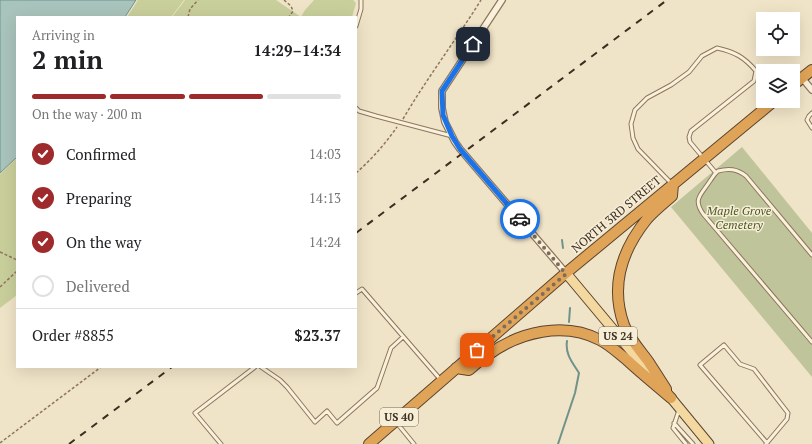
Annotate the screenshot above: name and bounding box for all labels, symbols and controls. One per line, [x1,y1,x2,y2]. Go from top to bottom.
map controls [756,12,800,108]
button: locate [756,12,800,56]
text: Arriving in [32,26,95,44]
pin [456,27,490,61]
icon: home [462,33,484,55]
text: 14:29–14:34 [254,40,341,60]
text: 2 min [32,42,103,76]
button: layers [756,64,800,108]
text: On the way · 200 m [32,105,142,123]
icon: check [32,143,54,165]
text: Confirmed [66,144,136,164]
text: 14:03 [309,145,341,163]
street label: NORTH 3RD STREET [568,172,664,256]
icon: check [32,187,54,209]
text: Preparing [66,188,131,208]
text: 14:13 [309,189,341,207]
courier [500,199,540,239]
park label: Maple Grove Cemetery [706,203,772,232]
icon: car [509,208,531,230]
icon: check [32,231,54,253]
text: On the way [66,232,141,252]
text: 14:24 [309,233,341,251]
text: Delivered [66,276,130,296]
text: Order #8855 [32,325,114,345]
text: $23.37 [294,325,341,345]
road number: US 24 [599,327,637,345]
pin [460,333,494,367]
icon: bag [466,339,488,361]
road number: US 40 [380,408,418,426]

